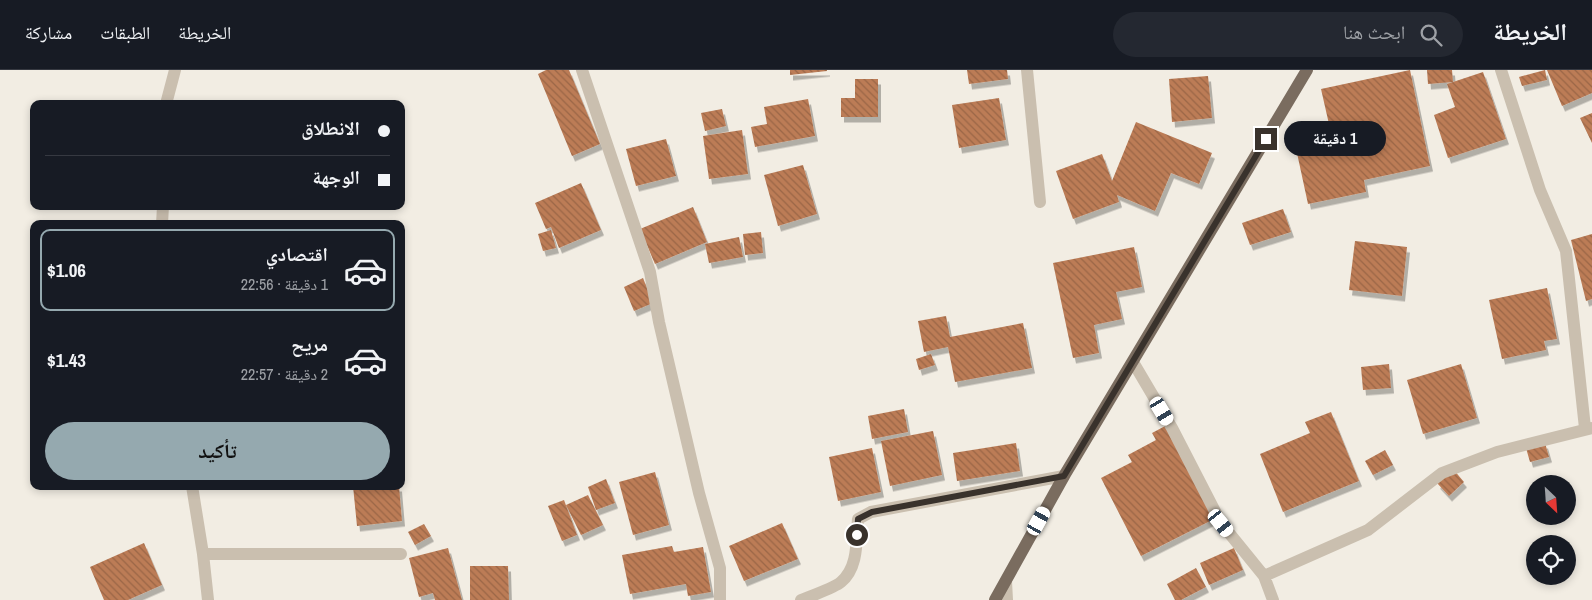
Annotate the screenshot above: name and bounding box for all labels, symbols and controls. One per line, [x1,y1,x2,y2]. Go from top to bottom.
search box [1113,12,1463,57]
text: الخريطة [1493,15,1567,47]
text: ابحث هنا [1343,19,1405,45]
text: مشاركة [25,20,72,45]
text: الطبقات [100,20,150,45]
text: الخريطة [178,20,231,45]
icon: search [1417,21,1445,49]
text: الانطلاق [301,115,360,141]
callout: 1 دقيقة [1284,122,1386,156]
text: 1 دقيقة [1313,127,1357,149]
route end [1255,128,1277,150]
text: الوجهة [312,164,360,190]
text: اقتصادي [266,241,328,267]
icon: car [343,248,388,293]
text: $1.06 [47,257,86,283]
text: 1 دقيقة · 22:56 [241,273,328,295]
text: مريح [291,331,328,357]
icon: car [343,338,388,383]
text: $1.43 [47,347,86,373]
text: 2 دقيقة · 22:57 [241,363,328,385]
car [1147,394,1176,428]
button: تأكيد [45,422,390,480]
north arrow [1526,475,1576,525]
map controls [1526,475,1576,585]
car [1025,504,1052,538]
car [1205,507,1236,539]
route start [846,524,868,546]
button: locate [1526,535,1576,585]

